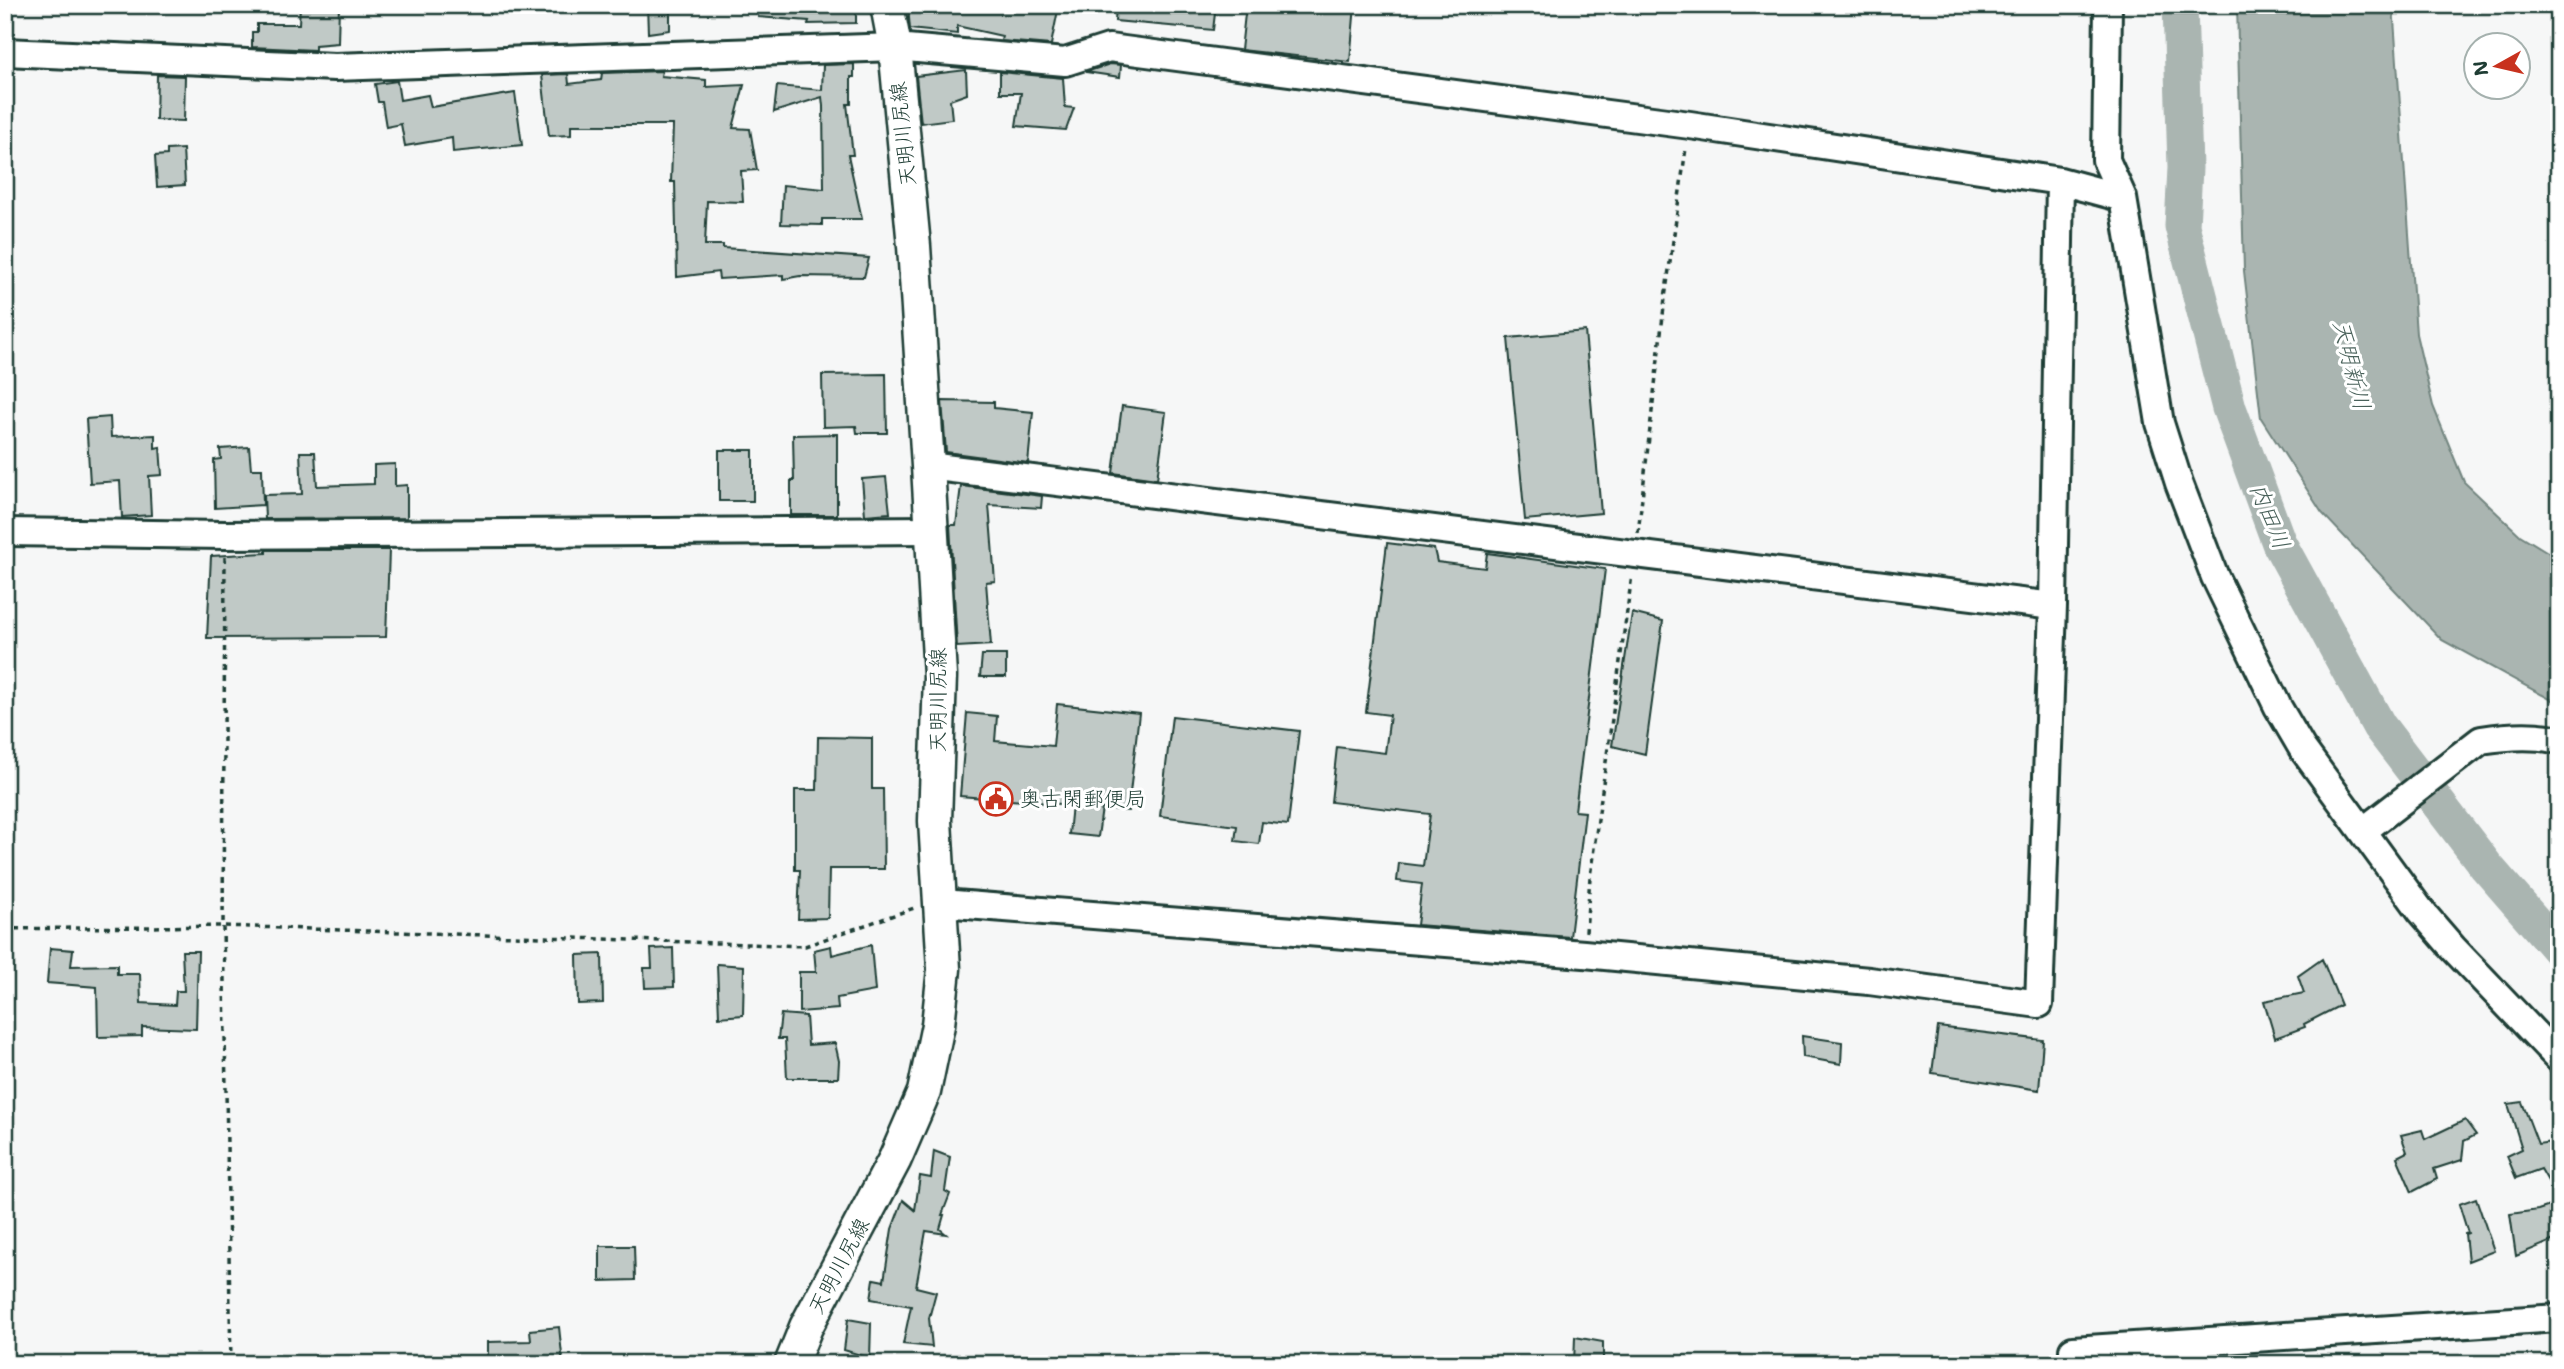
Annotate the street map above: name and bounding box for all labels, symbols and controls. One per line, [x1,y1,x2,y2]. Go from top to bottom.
north arrow [2462,32,2532,102]
text: N [2467,59,2494,77]
street label: 天明川尻線 [884,80,922,188]
water label: 天明新川 [2326,317,2378,413]
water label: 内田川 [2243,478,2297,554]
street label: 天明川尻線 [924,648,952,753]
public building icon: 奥古閑郵便局 [977,780,1015,818]
place label: 奥古閑郵便局 [1020,785,1146,813]
street label: 天明川尻線 [802,1213,876,1319]

